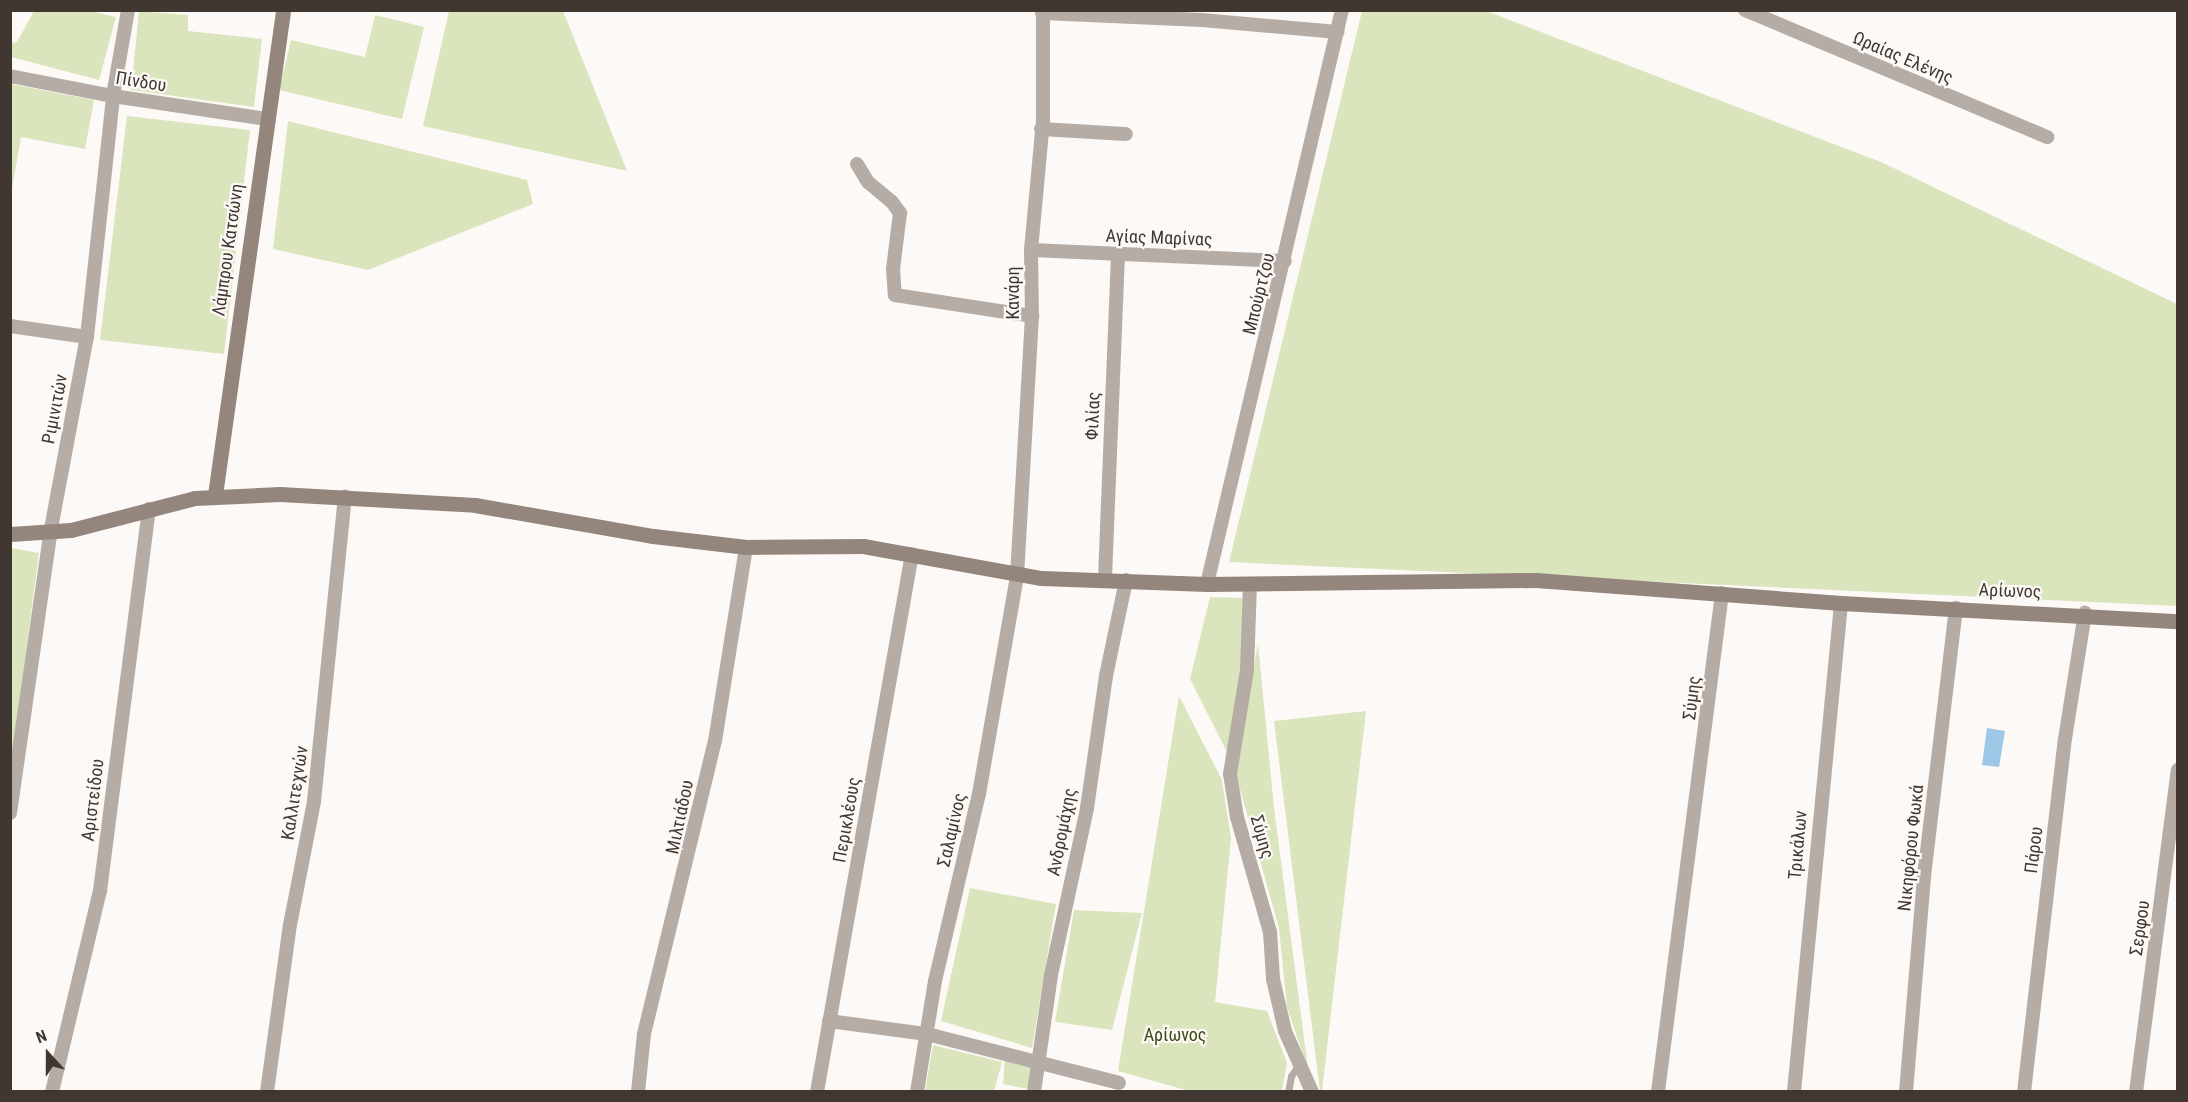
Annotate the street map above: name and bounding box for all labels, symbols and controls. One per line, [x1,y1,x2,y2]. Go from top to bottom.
street label: Ωραίας Ελένης [1850,27,1956,89]
street label: Πίνδου [114,67,168,97]
street label: Λάμπρου Κατσώνη [208,182,248,318]
street label: Αγίας Μαρίνας [1105,225,1213,251]
street label: Μπούρτζου [1238,251,1280,337]
street label: Κανάρη [1002,267,1024,319]
street label: Ριμινιτών [38,372,72,446]
street label: Φιλίας [1081,392,1105,440]
street label: Αρίωνος [1978,579,2042,603]
street label: Σύμης [1679,675,1705,721]
street label: Καλλιτεχνών [277,744,313,842]
street label: Αριστείδου [77,758,109,842]
street label: Περικλέους [829,776,865,864]
street label: Μιλτιάδου [662,778,698,856]
street label: Νικηφόρου Φωκά [1894,784,1928,912]
street label: Ανδρομάχης [1043,786,1081,878]
street label: Σαλαμίνος [933,791,971,869]
street label: Τρικάλων [1784,810,1812,880]
street label: Σύμης [1246,813,1278,861]
street label: Πάρου [2020,825,2048,875]
street label: Σερφου [2125,899,2155,957]
north arrow [18,1024,78,1084]
park label: Αρίωνος [1144,1024,1206,1046]
text: N [33,1026,49,1047]

